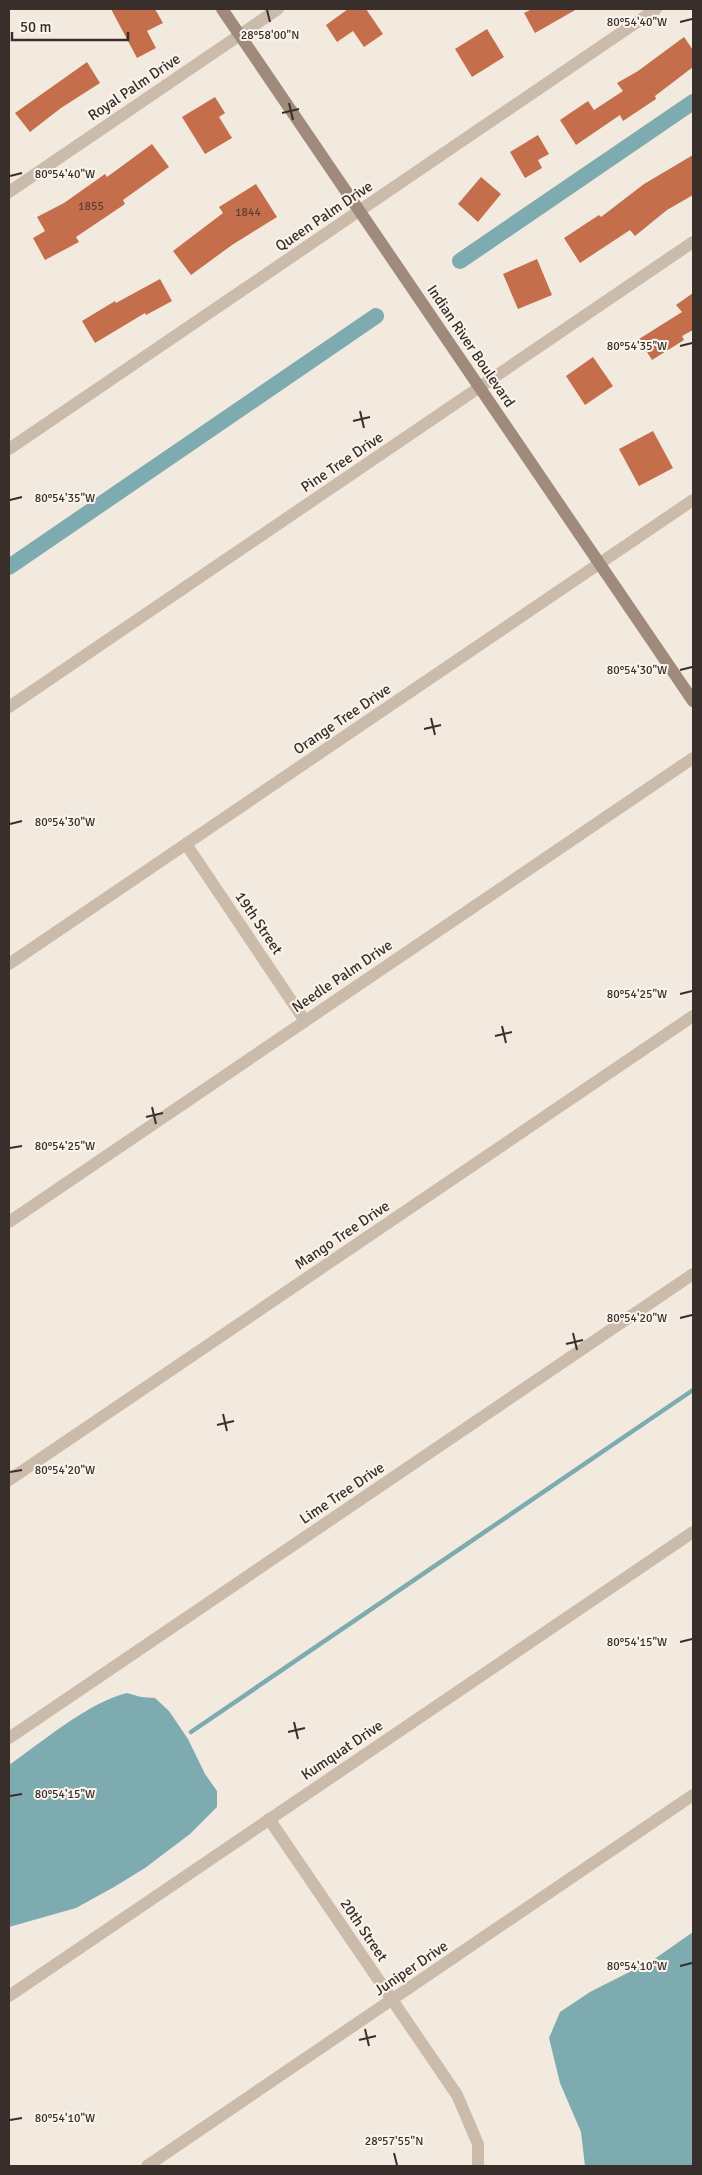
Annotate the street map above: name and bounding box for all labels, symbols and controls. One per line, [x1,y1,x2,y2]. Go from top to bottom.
scale bar [12,10,129,42]
text: 80°54'40"W [607,15,667,30]
text: 50 m [20,18,51,36]
text: 28°58'00"N [241,28,299,43]
street label: Royal Palm Drive [84,49,184,125]
text: 80°54'40"W [35,167,95,182]
street label: Queen Palm Drive [272,177,376,255]
house number: 1855 [78,199,104,214]
house number: 1844 [235,205,261,220]
street label: Indian River Boulevard [423,281,519,411]
text: 80°54'35"W [607,339,667,354]
street label: Pine Tree Drive [297,428,387,496]
text: 80°54'35"W [35,491,95,506]
text: 80°54'30"W [607,663,667,678]
street label: Orange Tree Drive [290,680,394,758]
text: 80°54'30"W [35,815,95,830]
street label: 19th Street [231,888,287,958]
street label: Needle Palm Drive [288,936,396,1016]
text: 80°54'25"W [607,987,667,1002]
text: 80°54'25"W [35,1139,95,1154]
street label: Mango Tree Drive [291,1197,393,1273]
text: 80°54'20"W [607,1311,667,1326]
street label: Lime Tree Drive [296,1458,388,1528]
text: 80°54'20"W [35,1463,95,1478]
text: 80°54'15"W [607,1635,667,1650]
street label: Kumquat Drive [298,1716,386,1784]
text: 80°54'15"W [35,1787,95,1802]
street label: 20th Street [336,1895,392,1965]
street label: Juniper Drive [371,1937,451,1999]
text: 80°54'10"W [607,1959,667,1974]
text: 80°54'10"W [35,2111,95,2126]
text: 28°57'55"N [365,2134,423,2149]

